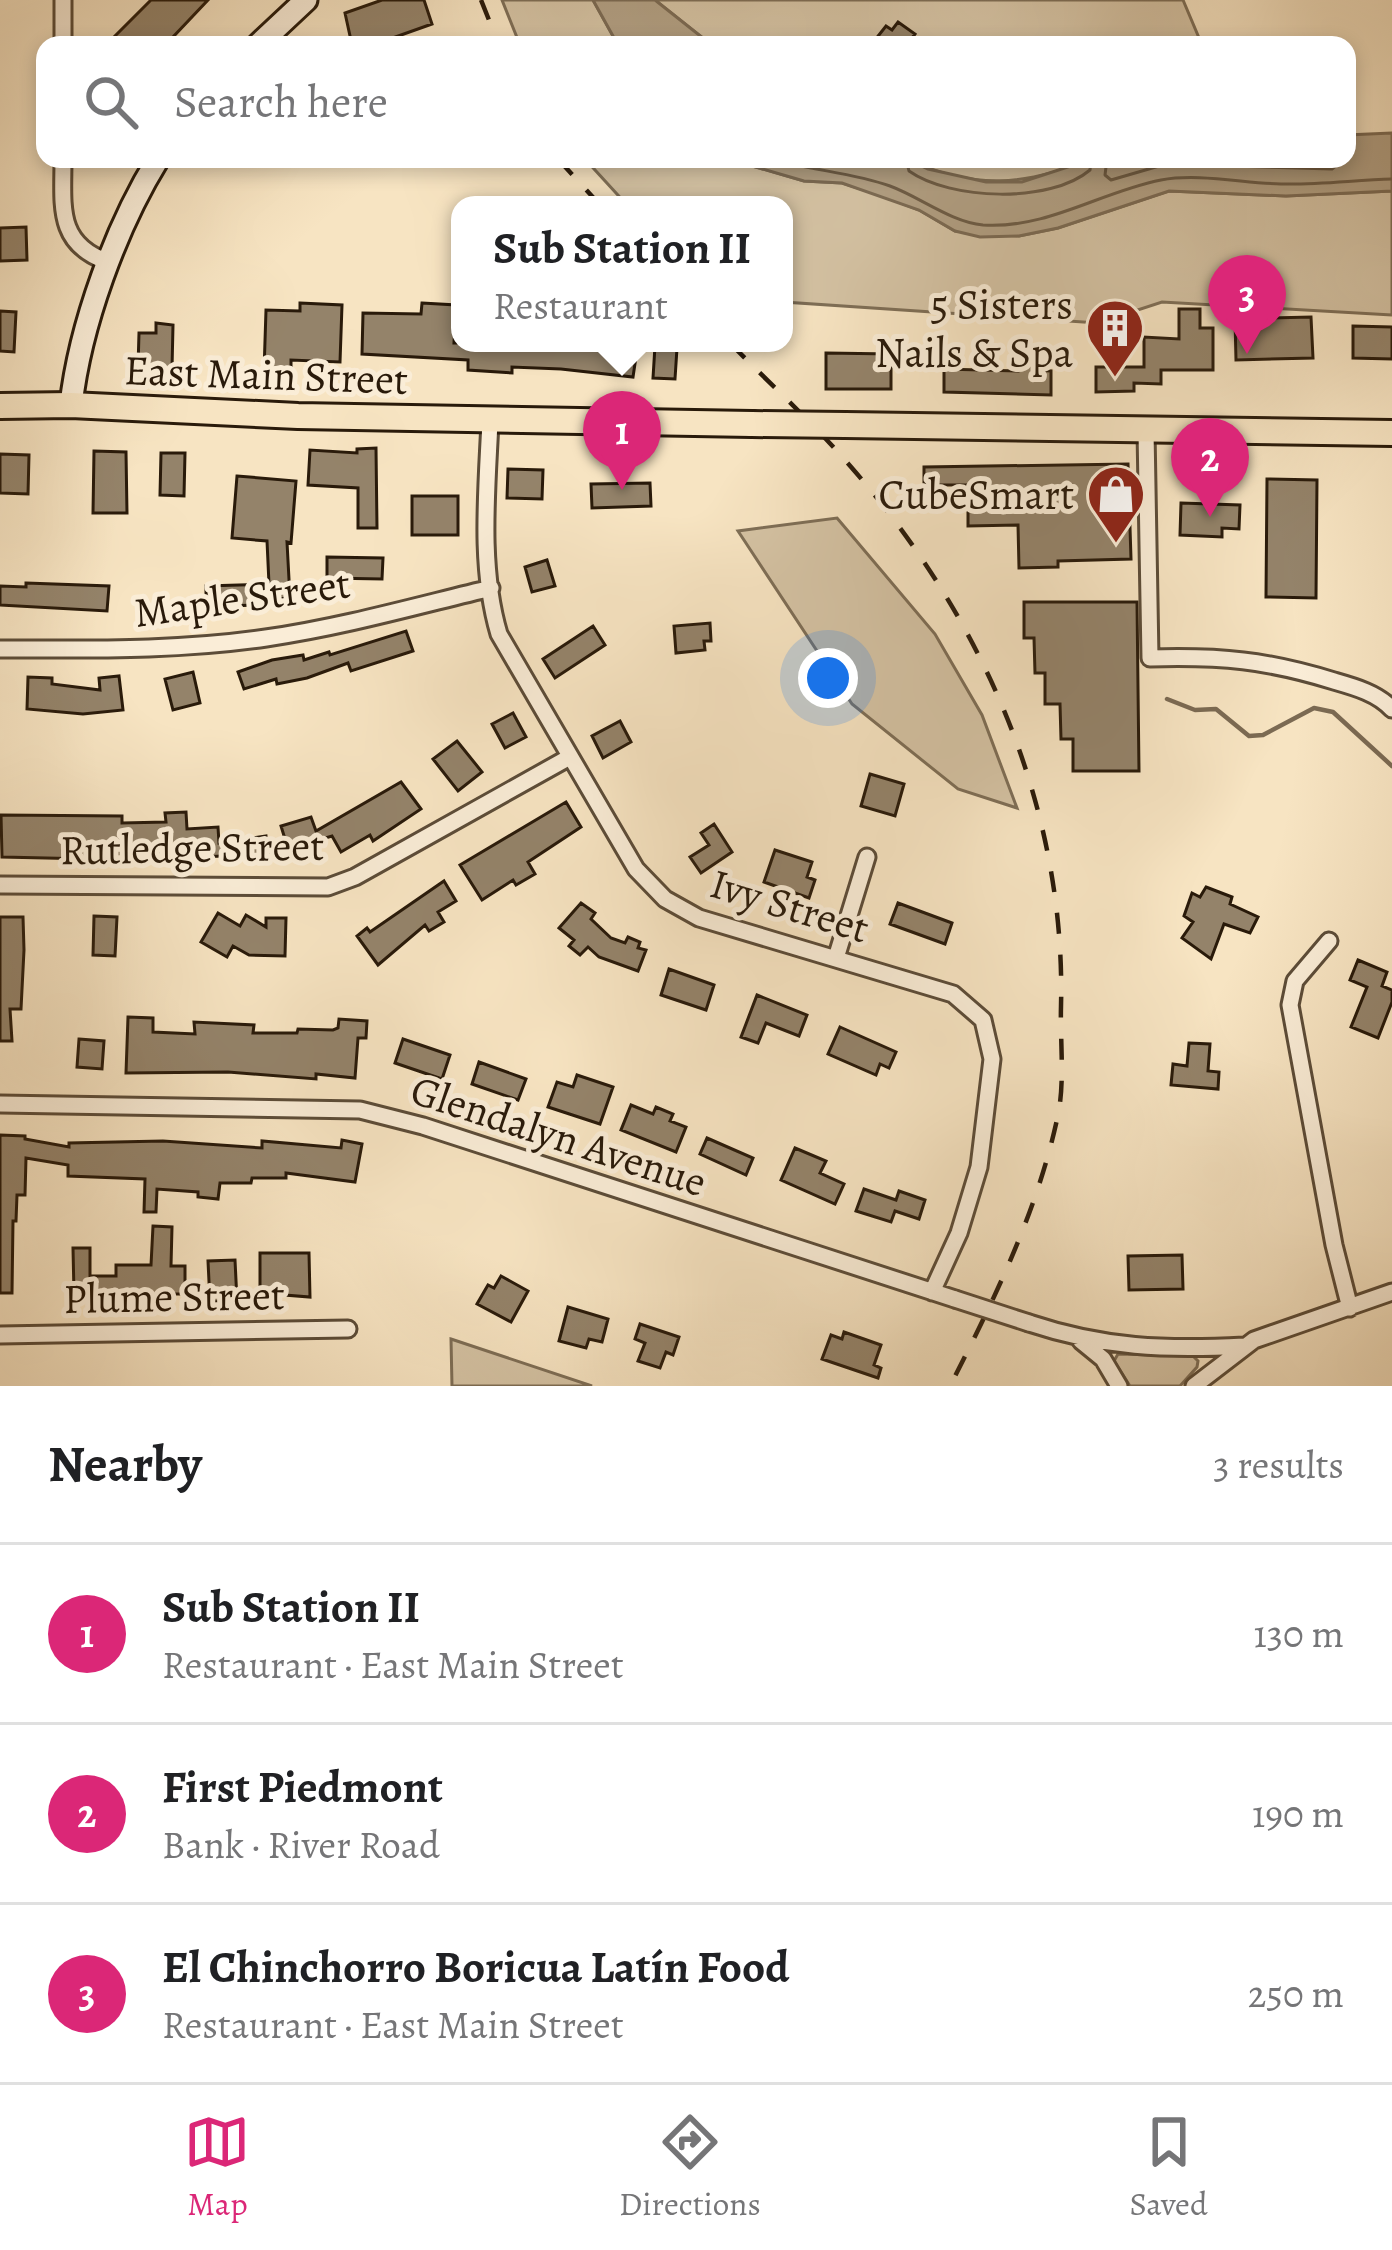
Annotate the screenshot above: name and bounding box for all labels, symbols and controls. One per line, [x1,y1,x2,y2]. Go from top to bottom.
search box [36,36,1356,168]
icon: search [78,69,144,135]
text: Search here [174,71,388,133]
popup [451,196,793,352]
text: Sub Station II [493,217,751,279]
pin: 3 [1208,255,1286,354]
place label: 5 Sisters Nails & Spa [875,276,1073,381]
text: Restaurant [493,279,668,332]
building icon: 5 Sisters Nails & Spa [1084,297,1146,379]
street label: East Main Street [123,341,409,408]
pin: 1 [583,391,661,490]
pin: 2 [1171,418,1249,517]
shop icon: CubeSmart [1085,463,1147,545]
place label: CubeSmart [879,466,1074,523]
street label: Maple Street [130,554,354,641]
your location [798,648,858,708]
street label: Rutledge Street [60,817,325,878]
street label: Ivy Street [704,854,876,957]
street label: Glendalyn Avenue [404,1061,714,1210]
street label: Plume Street [63,1266,285,1327]
text: Nearby [48,1429,202,1499]
text: 3 results [1213,1438,1344,1491]
text: Sub Station II [162,1576,420,1638]
text: 1 [80,1607,94,1660]
text: 130 m [1253,1607,1344,1660]
text: Restaurant · East Main Street [162,1638,624,1691]
text: First Piedmont [162,1756,443,1818]
text: 2 [78,1787,96,1840]
text: 190 m [1252,1787,1344,1840]
text: Bank · River Road [162,1818,440,1871]
text: El Chinchorro Boricua Latín Food [162,1936,789,1998]
text: 3 [79,1967,95,2020]
text: 250 m [1248,1967,1344,2020]
text: Restaurant · East Main Street [162,1998,624,2051]
tab: Map [184,2109,250,2226]
tab: Directions [619,2109,761,2226]
tab: Saved [1129,2109,1208,2226]

